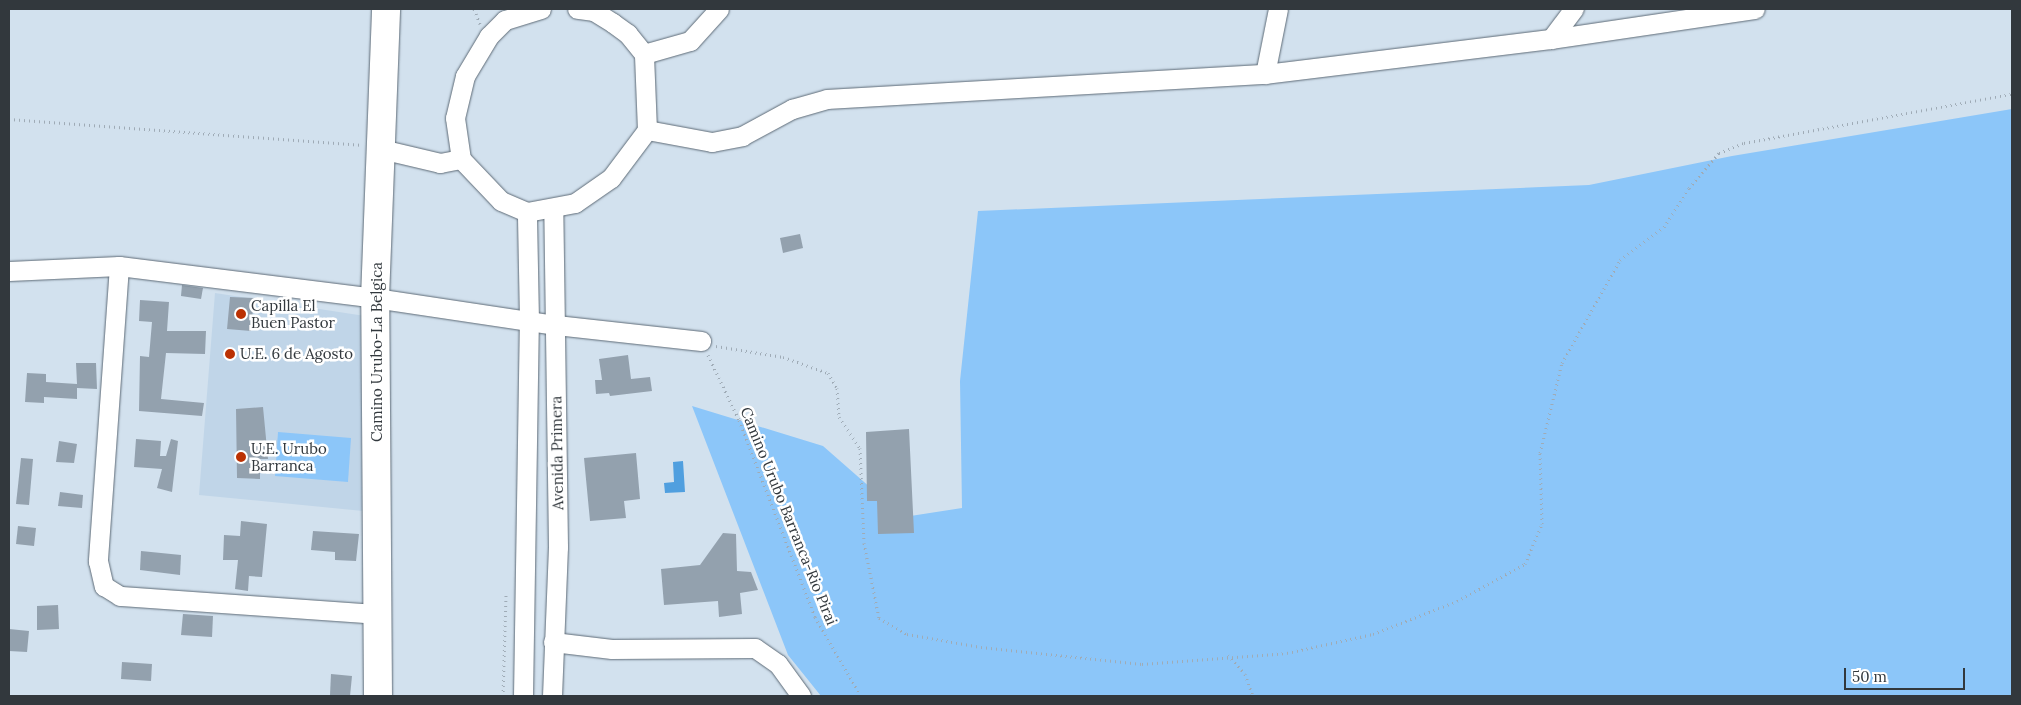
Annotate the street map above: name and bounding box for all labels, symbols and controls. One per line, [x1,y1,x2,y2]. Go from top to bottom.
street label: Camino Urubo-La Belgica [368,262,386,442]
place label: Capilla El Buen Pastor [251,296,335,331]
marker: Capilla El Buen Pastor [235,308,247,320]
place label: U.E. 6 de Agosto [240,345,353,363]
marker: U.E. 6 de Agosto [224,348,236,360]
street label: Avenida Primera [547,396,567,510]
street label: Camino Urubo Barranca-Rio Pirai [737,404,841,628]
place label: U.E. Urubo Barranca [251,439,327,474]
marker: U.E. Urubo Barranca [235,451,247,463]
scale bar [1846,658,1967,690]
text: 50 m [1852,667,1887,686]

